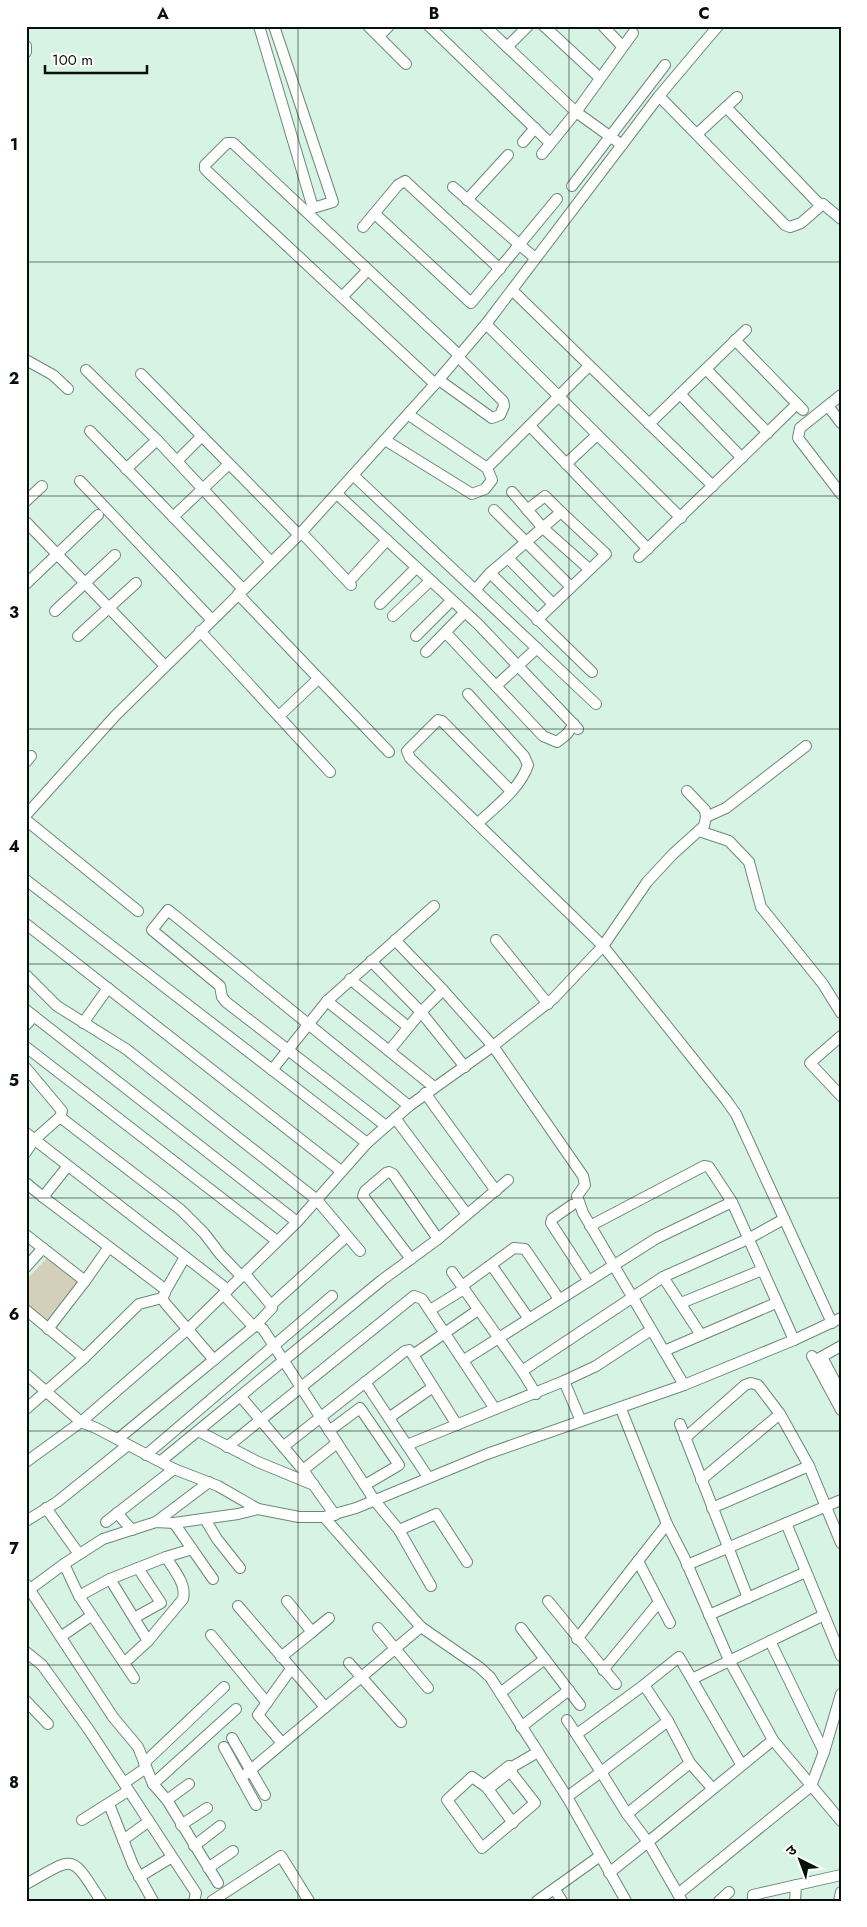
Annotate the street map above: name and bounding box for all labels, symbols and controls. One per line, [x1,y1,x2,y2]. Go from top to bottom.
text: A [156,2,169,25]
text: B [429,2,439,25]
text: C [698,2,710,25]
scale bar [45,42,148,74]
text: 100 m [52,49,93,71]
text: 1 [10,133,18,156]
text: 2 [9,367,19,390]
text: 3 [9,601,19,624]
text: 4 [8,835,20,858]
text: 5 [9,1069,19,1092]
text: 6 [9,1303,19,1326]
text: 7 [9,1537,19,1560]
text: 8 [9,1771,19,1794]
north arrow [774,1834,824,1884]
text: उ [782,1840,802,1861]

